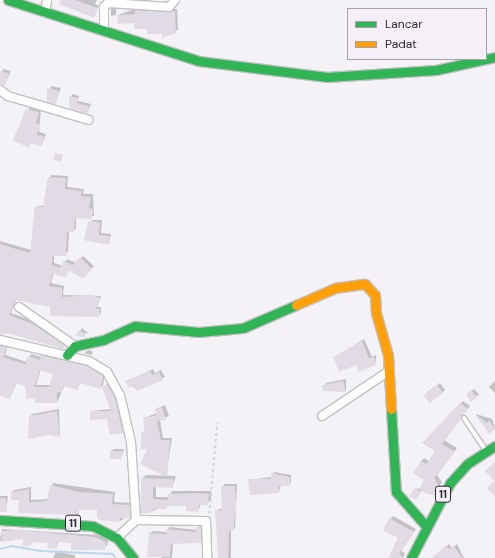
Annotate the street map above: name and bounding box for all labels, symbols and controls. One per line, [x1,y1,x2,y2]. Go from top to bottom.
legend [347,8,487,60]
text: Lancar [385,16,423,32]
text: Padat [385,36,417,52]
road number: 11 [434,485,452,503]
road number: 11 [64,514,82,532]

